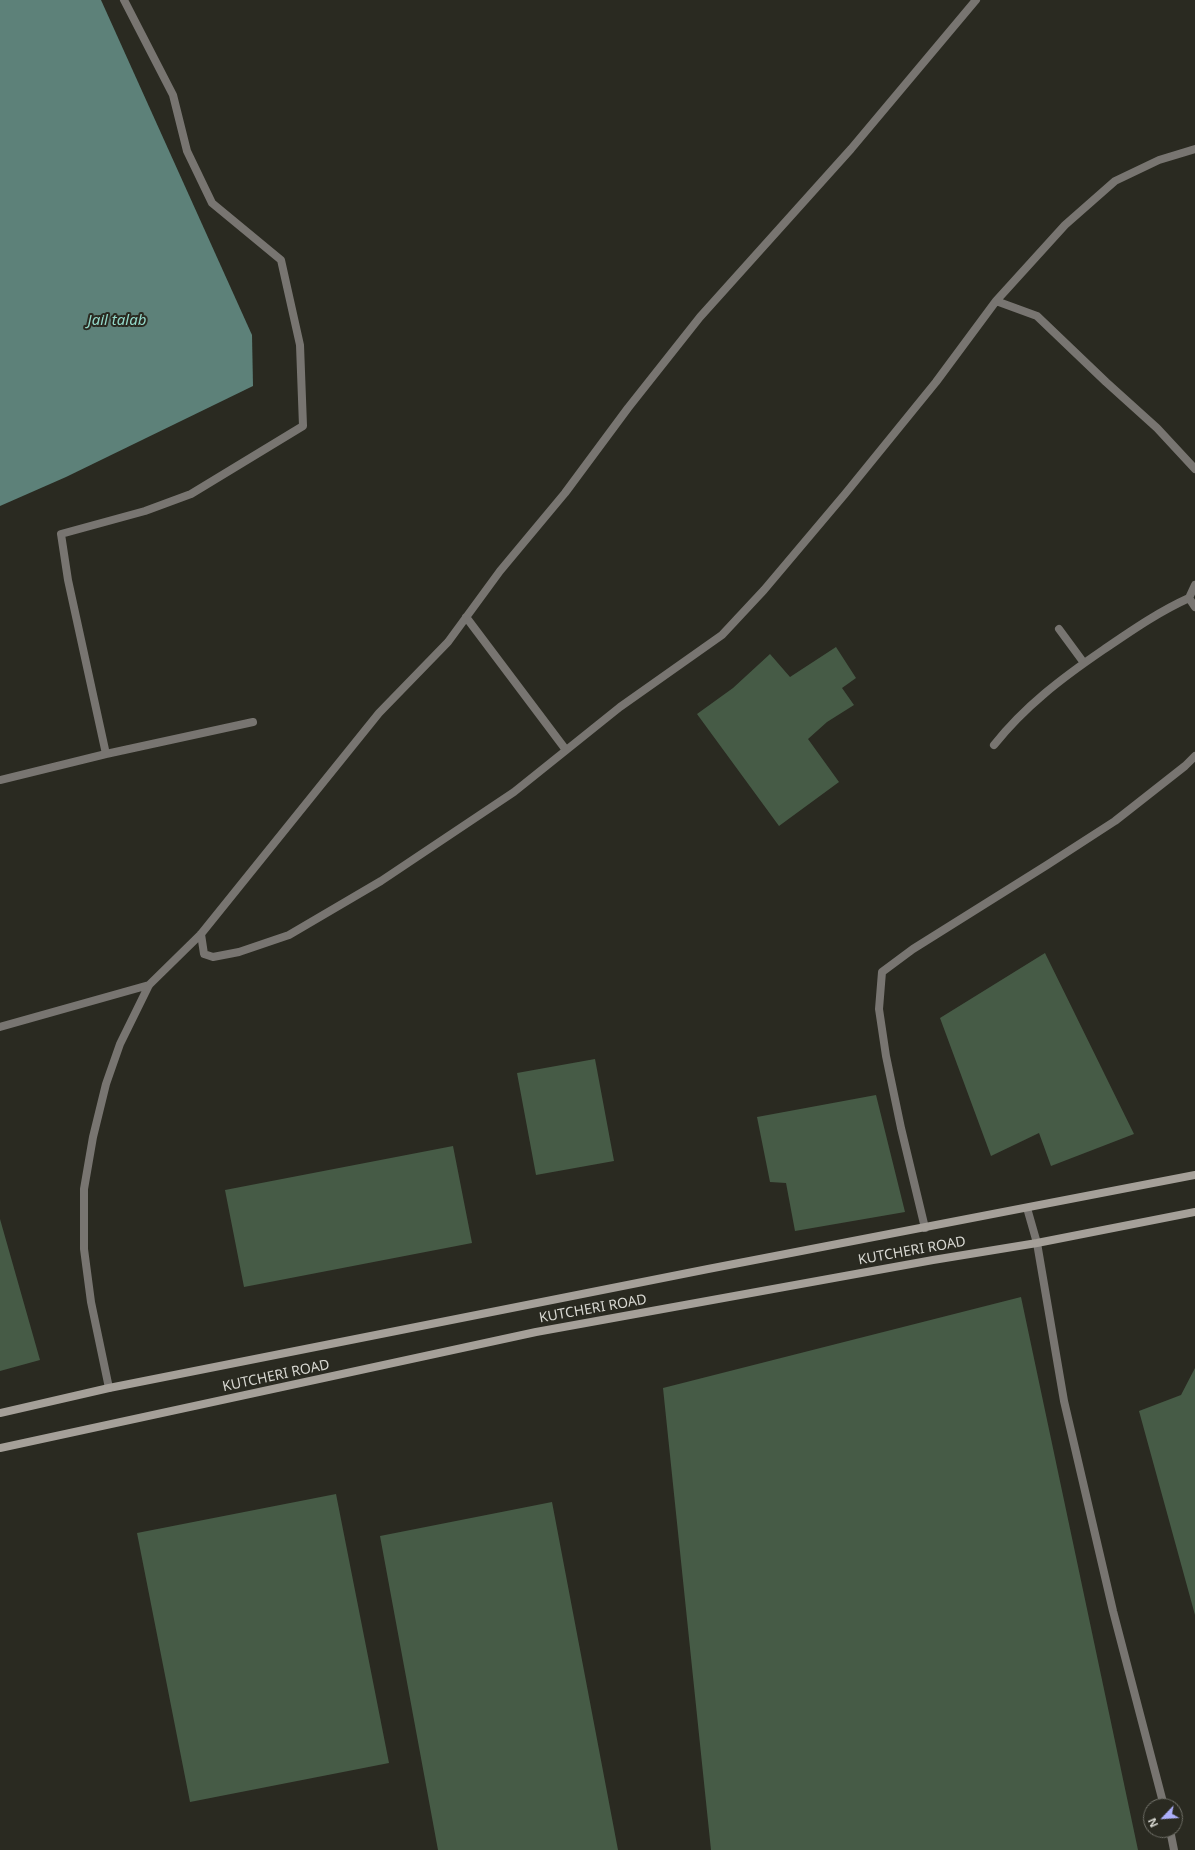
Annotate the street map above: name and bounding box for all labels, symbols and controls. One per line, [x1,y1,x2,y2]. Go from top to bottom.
water label: Jail talab [88,312,146,330]
street label: KUTCHERI ROAD [857,1233,967,1269]
street label: KUTCHERI ROAD [538,1291,648,1327]
street label: KUTCHERI ROAD [221,1356,331,1396]
north arrow [1143,1798,1183,1838]
text: N [1144,1816,1161,1830]

